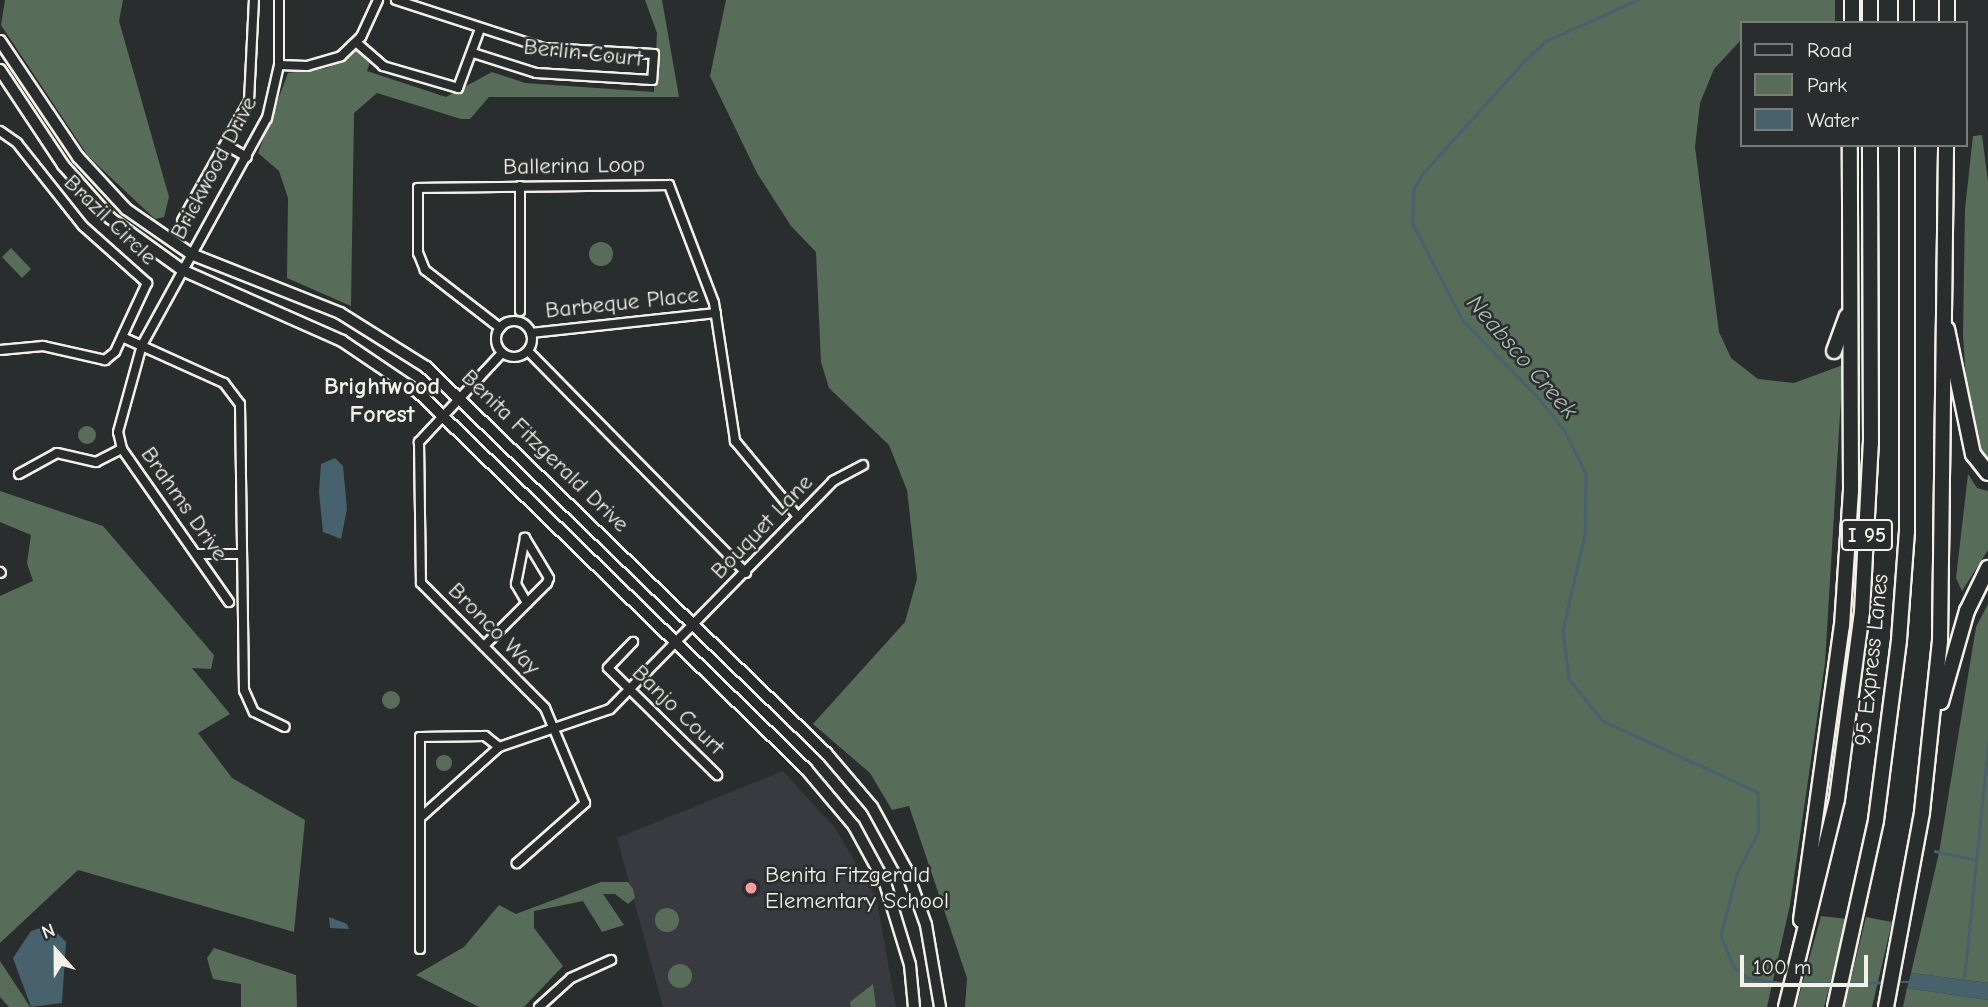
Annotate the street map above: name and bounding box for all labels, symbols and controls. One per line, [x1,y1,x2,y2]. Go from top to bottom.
legend [1740,21,1967,147]
street label: Berlin Court [522,33,644,73]
text: Road [1807,38,1852,62]
text: Park [1807,73,1847,97]
street label: Brickwood Drive [165,92,263,244]
text: Water [1807,108,1859,132]
street label: Ballerina Loop [503,151,645,181]
street label: Brazil Circle [58,169,162,271]
street label: Barbeque Place [544,281,700,325]
water label: Neabsco Creek [1460,289,1584,425]
street label: Benita Fitzgerald Drive [455,364,635,538]
district label: Brightwood Forest [324,373,440,429]
street label: Brahms Drive [135,442,233,566]
street label: Bouquet Lane [705,469,819,585]
road number: I 95 [1841,518,1893,552]
street label: 95 Express Lanes [1849,572,1895,748]
street label: Bronco Way [442,577,546,681]
street label: Banjo Court [626,659,730,761]
place label: Benita Fitzgerald Elementary School [765,861,949,915]
marker: Benita Fitzgerald Elementary School [743,880,759,896]
north arrow [21,916,91,986]
text: N [39,919,58,944]
scale bar [1743,940,1871,984]
text: 100 m [1753,955,1811,979]

